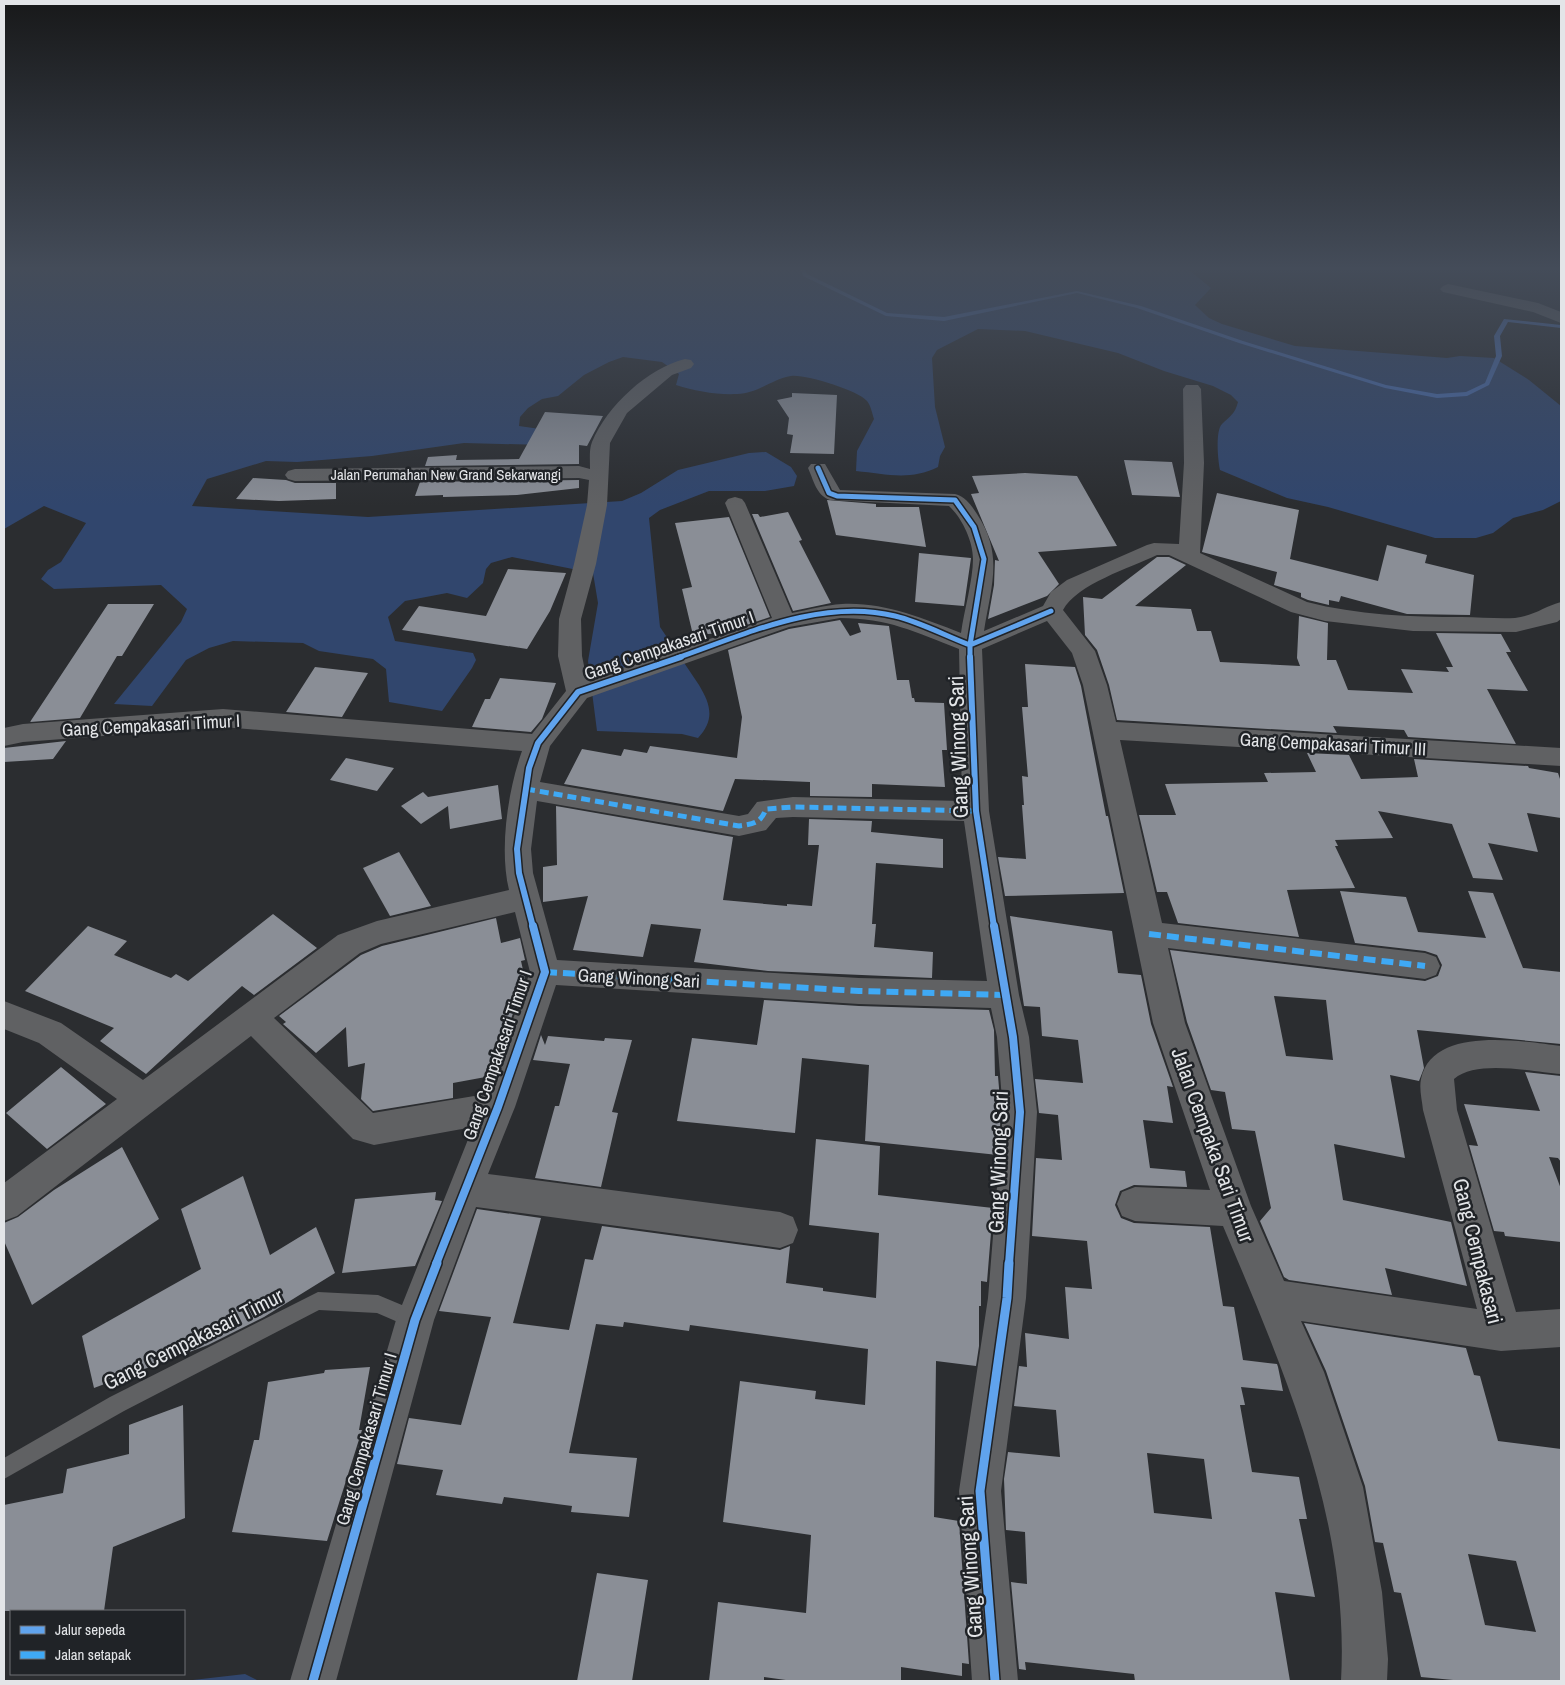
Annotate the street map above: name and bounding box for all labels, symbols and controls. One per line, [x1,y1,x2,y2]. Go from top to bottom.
street label: Jalan Perumahan New Grand Sekarwangi [331,464,561,485]
street label: Gang Cempakasari Timur I [581,604,757,686]
street label: Gang Winong Sari [941,675,975,819]
street label: Gang Cempakasari Timur I [61,708,241,742]
street label: Gang Cempakasari Timur III [1239,727,1427,761]
street label: Gang Winong Sari [577,962,701,994]
street label: Gang Cempakasari Timur I [456,967,538,1143]
street label: Jalan Cempaka Sari Timur [1164,1044,1262,1247]
street label: Gang Winong Sari [981,1090,1015,1234]
street label: Gang Cempakasari [1446,1175,1510,1327]
street label: Gang Cempakasari Timur [98,1281,288,1397]
street label: Gang Cempakasari Timur I [329,1350,403,1528]
street label: Gang Winong Sari [951,1495,989,1639]
legend [10,1610,185,1675]
text: Jalur sepeda [55,1619,126,1640]
text: Jalan setapak [55,1644,132,1665]

